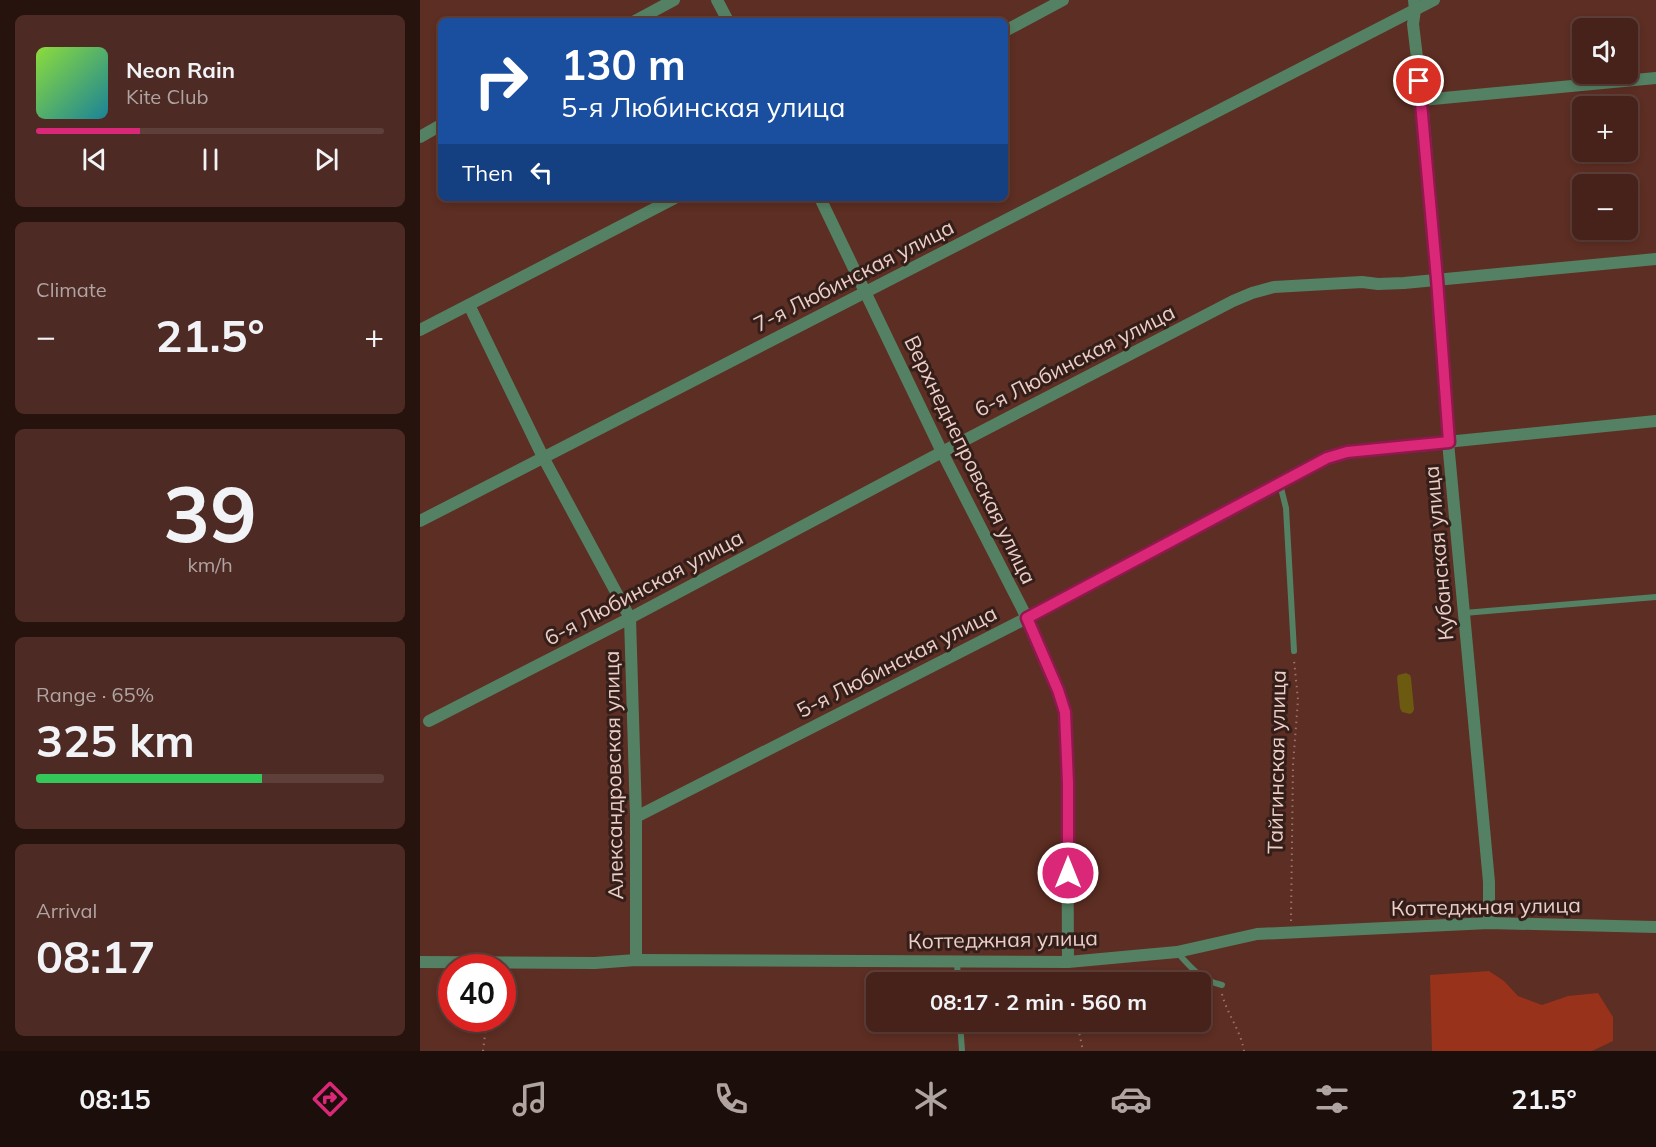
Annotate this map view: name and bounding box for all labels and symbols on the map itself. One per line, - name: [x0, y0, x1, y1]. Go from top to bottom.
- pin: [1393, 55, 1444, 106]
- street label: 7-я Любинская улица: [749, 213, 958, 337]
- street label: 6-я Любинская улица: [970, 298, 1179, 422]
- street label: Верхнеднепровская улица: [899, 331, 1042, 588]
- street label: Кубанская улица: [1417, 465, 1459, 641]
- street label: 6-я Любинская улица: [540, 524, 747, 651]
- street label: 5-я Любинская улица: [792, 599, 1001, 723]
- street label: Александровская улица: [598, 650, 628, 900]
- street label: Тайгинская улица: [1261, 670, 1291, 854]
- position arrow: [1036, 841, 1100, 905]
- street label: Коттеджная улица: [1391, 891, 1581, 921]
- street label: Коттеджная улица: [908, 924, 1098, 954]
- speed limit sign: 40: [438, 954, 516, 1032]

